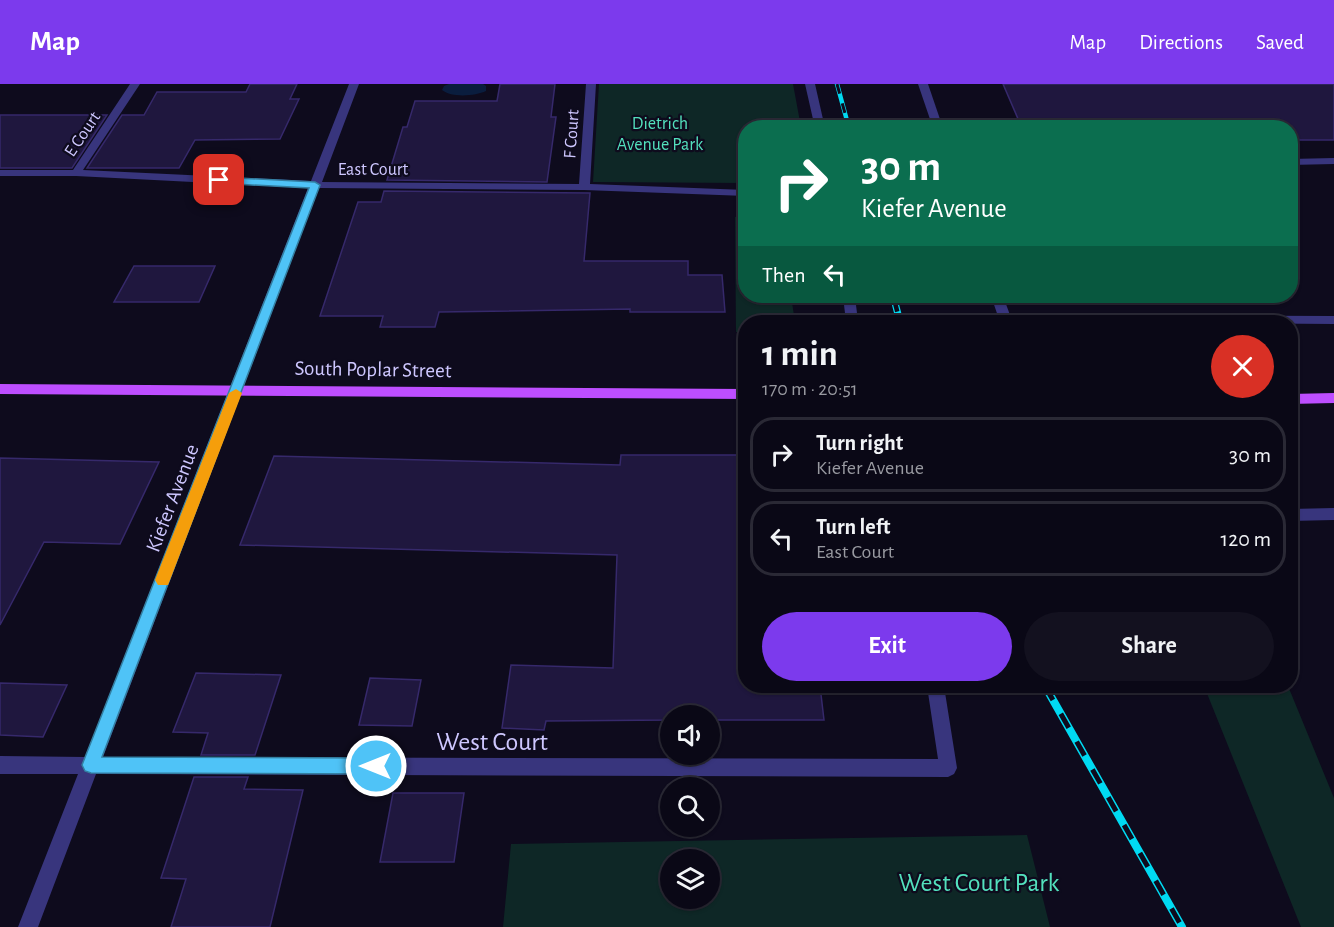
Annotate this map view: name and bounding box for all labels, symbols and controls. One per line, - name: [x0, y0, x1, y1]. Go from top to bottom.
- text: Map: [30, 28, 80, 56]
- text: Map: [1070, 32, 1106, 53]
- text: Directions: [1139, 32, 1223, 53]
- text: Saved: [1256, 32, 1304, 53]
- street label: E Court: [61, 109, 104, 160]
- street label: F Court: [561, 109, 583, 159]
- park label: Dietrich Avenue Park: [617, 115, 704, 154]
- icon: right: [762, 144, 840, 222]
- text: 30 m: [861, 146, 941, 188]
- pin: [193, 154, 244, 205]
- street label: East Court: [338, 161, 408, 179]
- icon: arrive: [202, 163, 235, 196]
- text: Kiefer Avenue: [861, 195, 1007, 222]
- icon: left: [818, 258, 851, 291]
- text: Then: [762, 264, 806, 286]
- button: close: [1211, 335, 1274, 398]
- text: 1 min: [762, 336, 838, 372]
- street label: South Poplar Street: [294, 358, 452, 381]
- text: 170 m · 20:51: [762, 379, 858, 399]
- text: Turn right: [816, 432, 903, 454]
- icon: right: [765, 438, 798, 471]
- street label: Kiefer Avenue: [142, 441, 203, 555]
- text: 30 m: [1229, 444, 1271, 466]
- text: Kiefer Avenue: [816, 458, 924, 478]
- text: Turn left: [816, 516, 890, 538]
- icon: left: [765, 522, 798, 555]
- text: 120 m: [1221, 528, 1271, 550]
- text: East Court: [816, 542, 894, 562]
- button: Exit: [762, 612, 1012, 681]
- button: Share: [1024, 612, 1274, 681]
- map controls: [660, 705, 720, 909]
- button: sound: [660, 705, 720, 765]
- street label: West Court: [436, 729, 548, 755]
- position arrow: [344, 734, 408, 798]
- button: search: [660, 777, 720, 837]
- button: layers: [660, 849, 720, 909]
- park label: West Court Park: [899, 870, 1060, 896]

